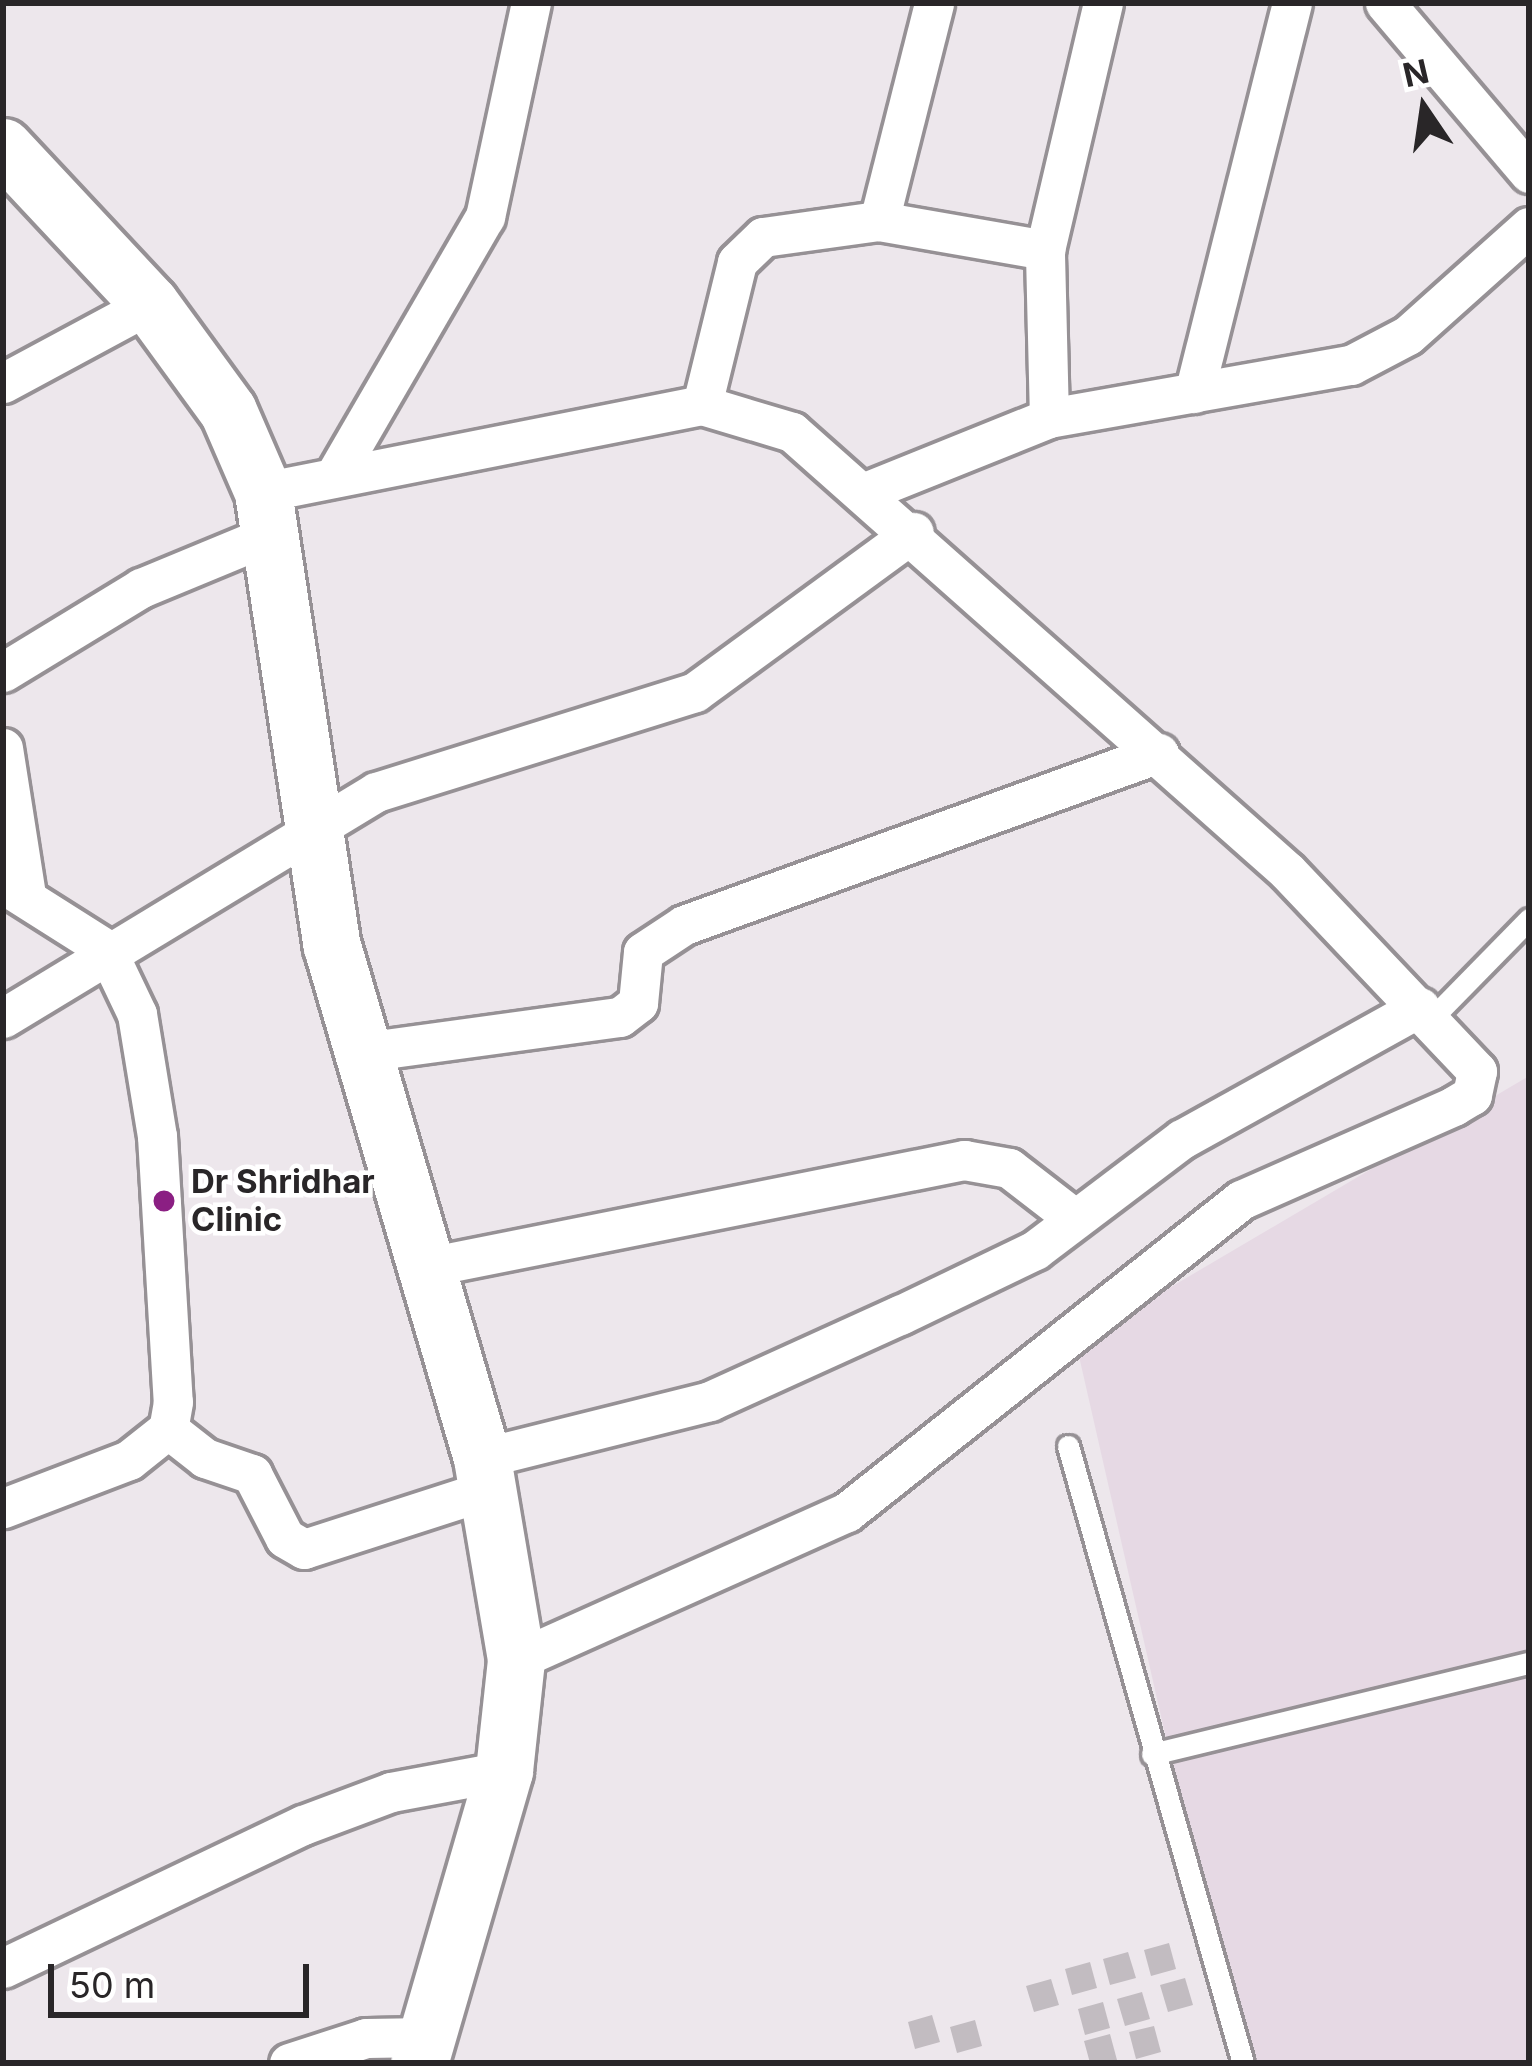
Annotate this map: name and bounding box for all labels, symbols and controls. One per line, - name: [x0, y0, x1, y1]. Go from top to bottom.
- north arrow: [1364, 48, 1484, 168]
- text: N: [1399, 51, 1433, 95]
- place label: Dr Shridhar Clinic: [191, 1162, 375, 1240]
- marker: Dr Shridhar Clinic: [148, 1185, 180, 1217]
- scale bar: [54, 1940, 315, 2014]
- text: 50 m: [69, 1963, 155, 2007]

